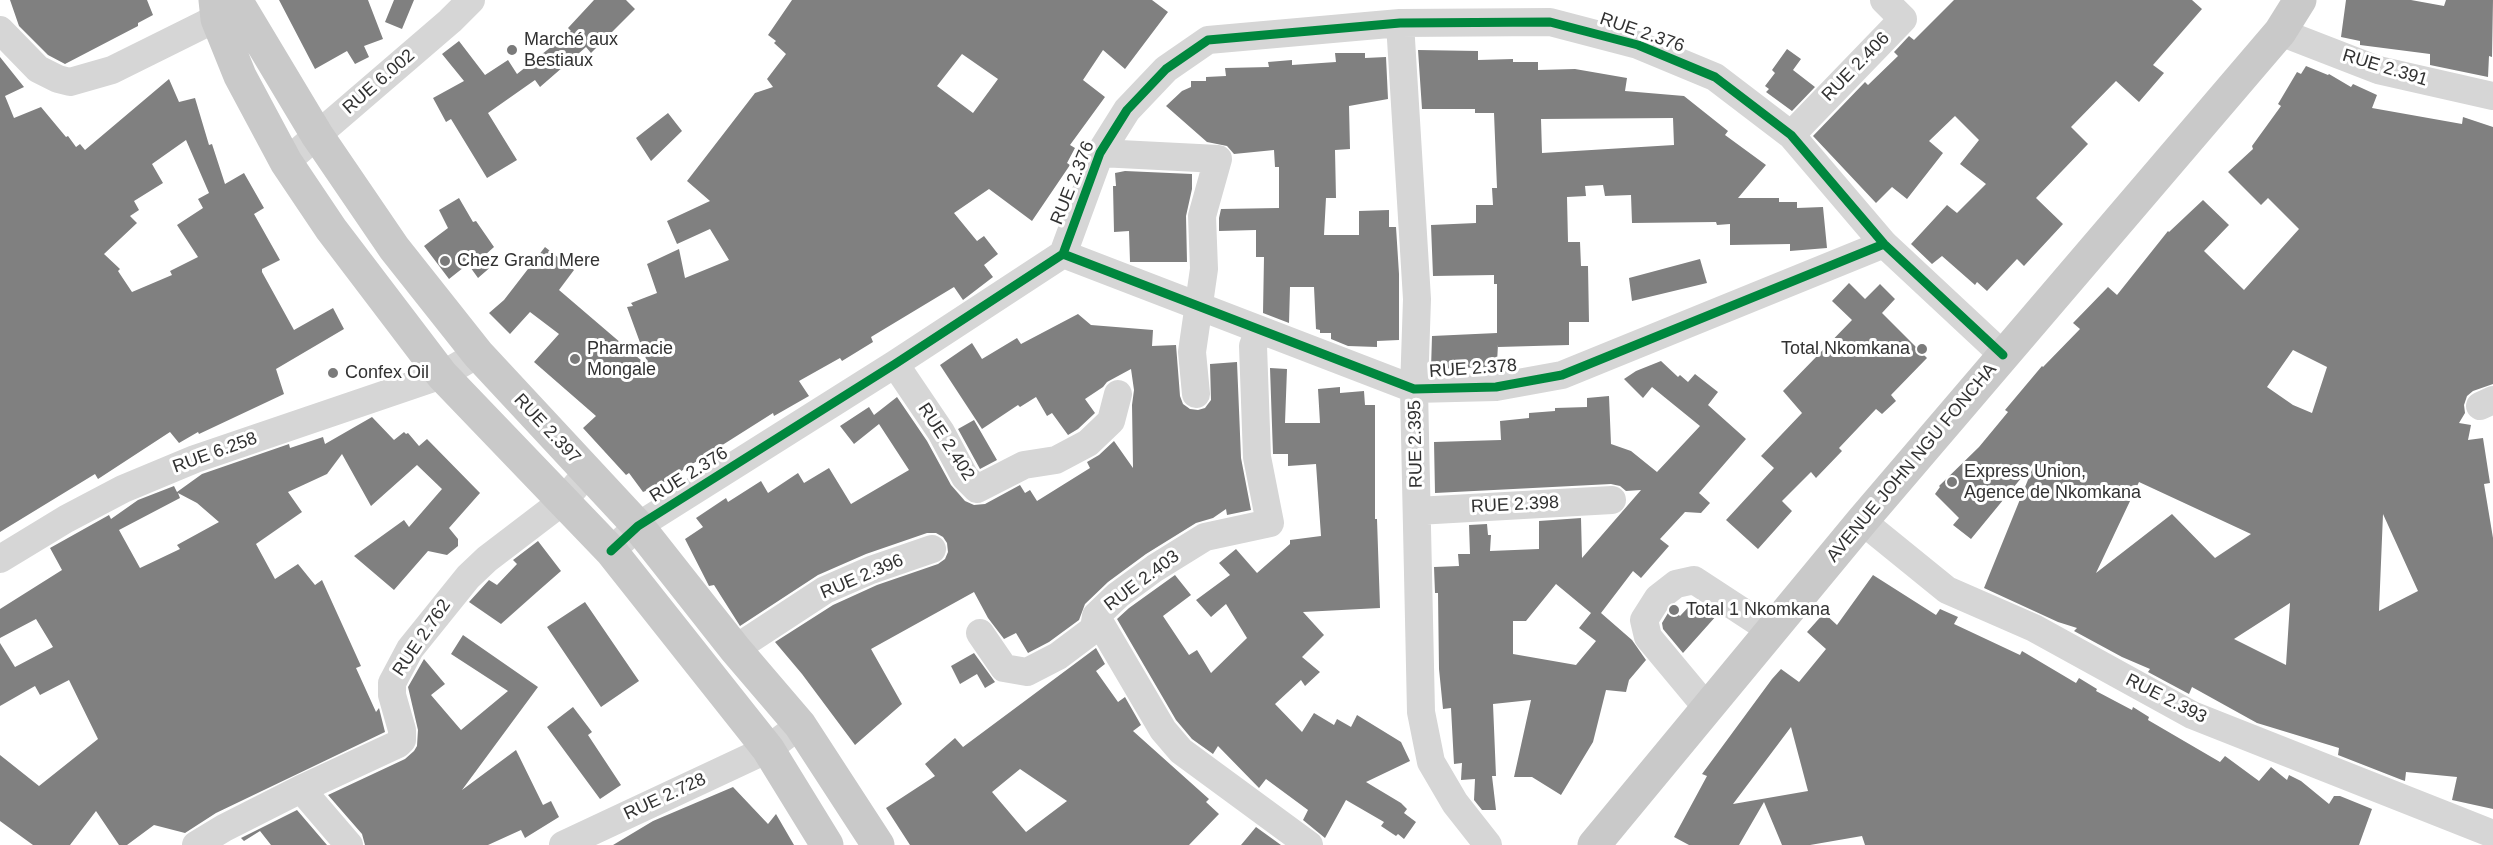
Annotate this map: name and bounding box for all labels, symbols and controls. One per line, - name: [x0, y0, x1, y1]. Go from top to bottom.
- street label: RUE 2.376: [1597, 8, 1687, 58]
- street label: RUE 2.406: [1818, 28, 1894, 106]
- place label: Marché aux Bestiaux: [524, 29, 618, 72]
- marker: Marché aux Bestiaux: [505, 43, 519, 57]
- street label: RUE 6.002: [339, 45, 419, 119]
- street label: RUE 2.391: [2340, 45, 2430, 91]
- street label: RUE 2.376: [1046, 138, 1100, 228]
- place label: Chez Grand Mere: [457, 250, 600, 272]
- marker: Chez Grand Mere: [438, 254, 452, 268]
- place label: Pharmacie Mongale: [587, 338, 673, 380]
- place label: Total Nkomkana: [1781, 338, 1910, 360]
- marker: Total Nkomkana: [1915, 342, 1929, 356]
- marker: Pharmacie Mongale: [568, 352, 582, 366]
- street label: RUE 2.378: [1428, 355, 1518, 383]
- street label: AVENUE JOHN NGU FONCHA: [1823, 359, 2001, 567]
- place label: Confex Oil: [345, 362, 429, 384]
- marker: Confex Oil: [326, 366, 340, 380]
- street label: RUE 2.397: [509, 389, 585, 469]
- street label: RUE 2.402: [913, 399, 979, 485]
- street label: RUE 2.395: [1404, 400, 1428, 488]
- street label: RUE 6.258: [170, 428, 260, 478]
- street label: RUE 2.376: [646, 443, 732, 507]
- place label: Express Union, Agence de Nkomkana: [1964, 461, 2141, 504]
- marker: Express Union, Agence de Nkomkana: [1945, 475, 1959, 489]
- street label: RUE 2.398: [1470, 492, 1560, 518]
- street label: RUE 2.403: [1100, 546, 1184, 616]
- street label: RUE 2.396: [817, 550, 907, 604]
- street label: RUE 2.762: [388, 595, 456, 681]
- place label: Total 1 Nkomkana: [1686, 599, 1830, 621]
- marker: Total 1 Nkomkana: [1667, 603, 1681, 617]
- street label: RUE 2.393: [2122, 669, 2210, 729]
- street label: RUE 2.728: [621, 769, 709, 825]

